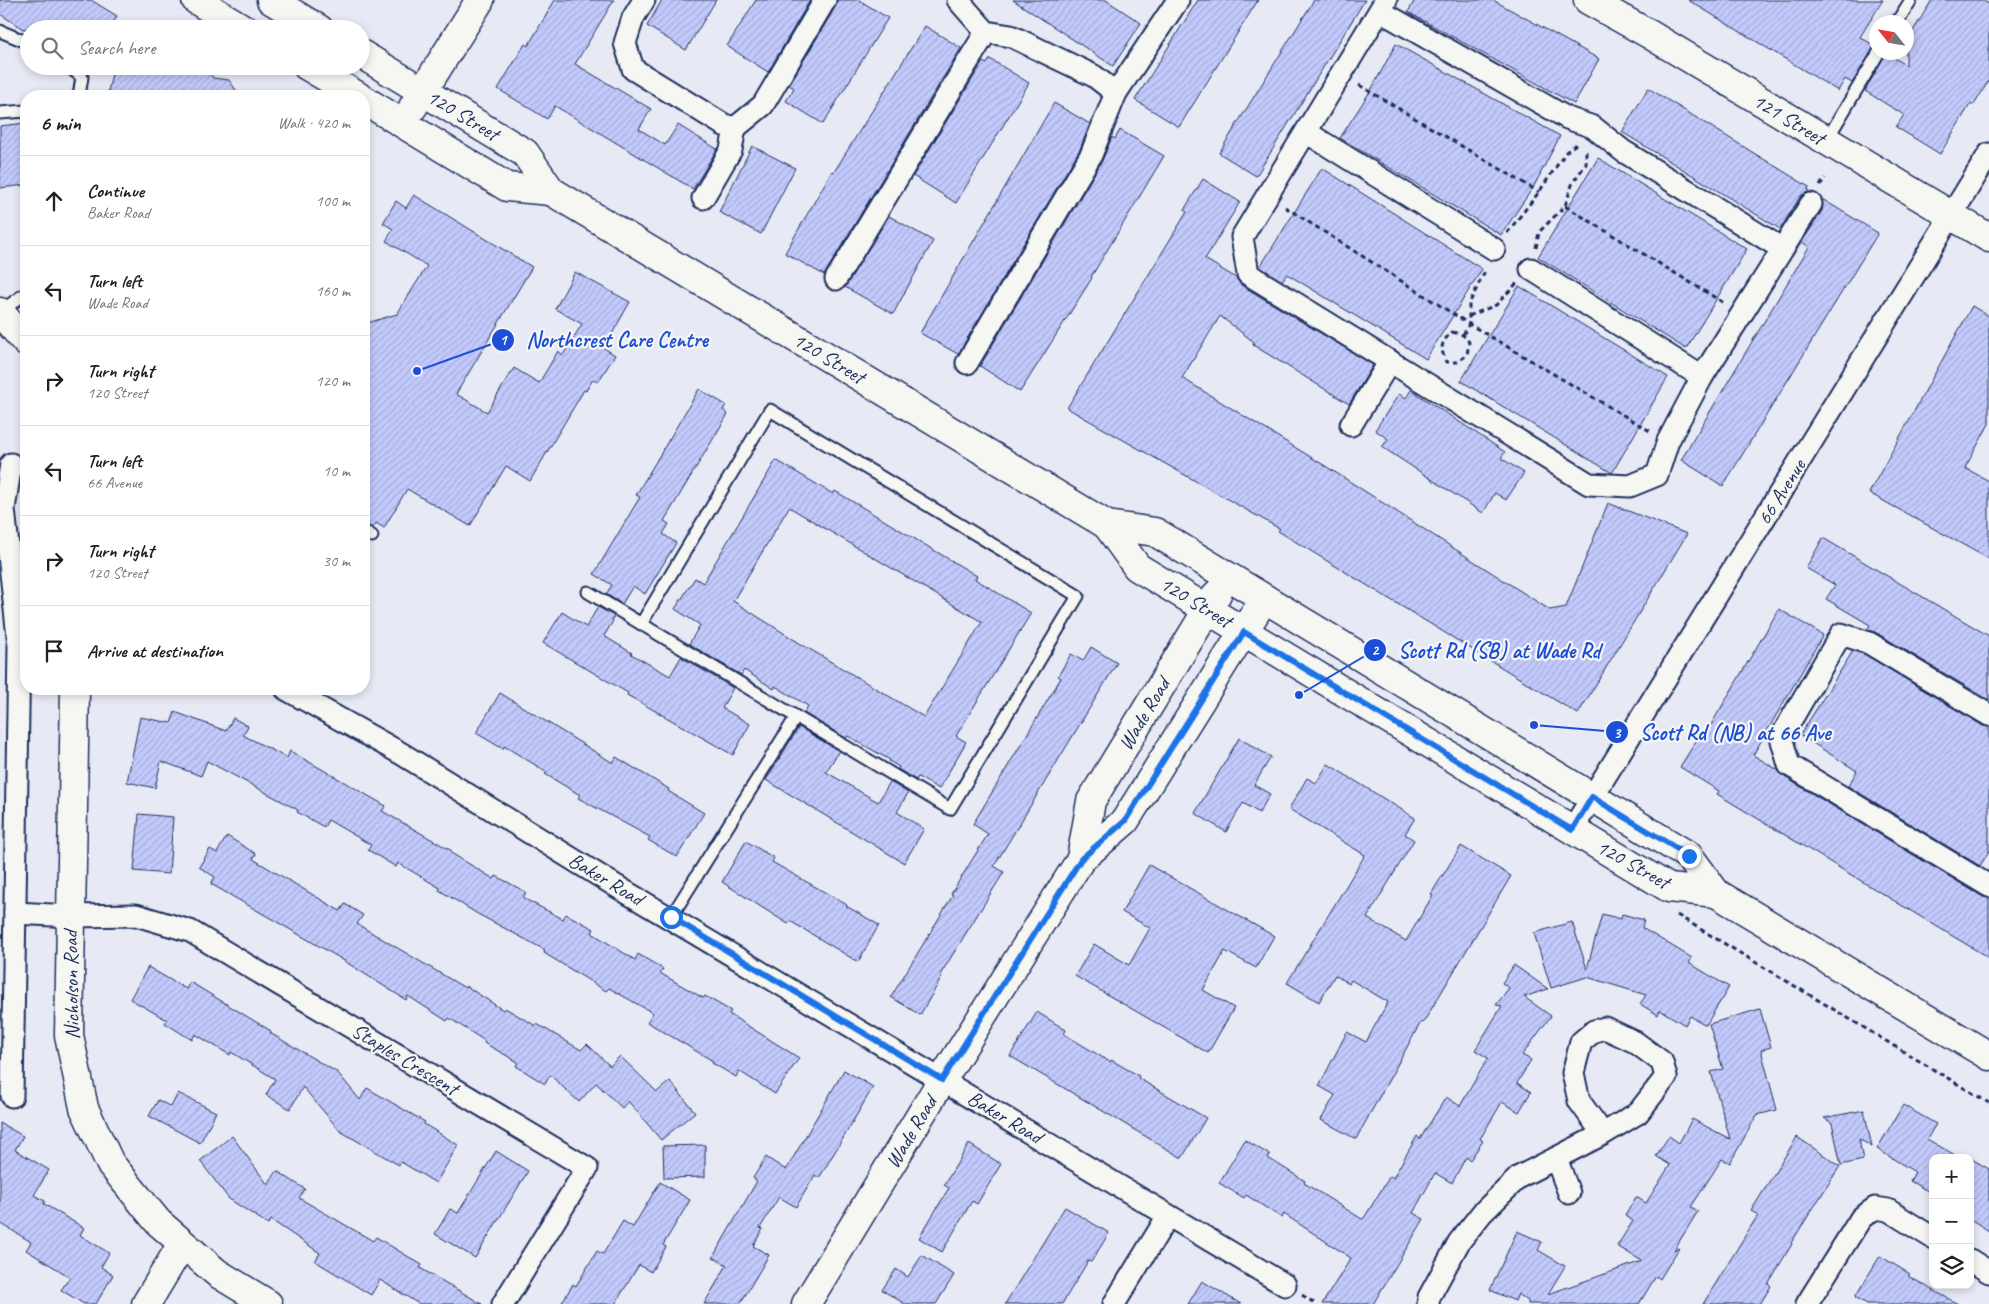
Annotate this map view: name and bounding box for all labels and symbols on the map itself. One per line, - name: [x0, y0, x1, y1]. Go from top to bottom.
- north arrow: [1869, 15, 1914, 60]
- street label: 120 Street: [422, 83, 506, 148]
- street label: 121 Street: [1748, 87, 1832, 152]
- callout: Northcrest Care Centre: [491, 321, 718, 358]
- text: Northcrest Care Centre: [526, 326, 709, 354]
- street label: 120 Street: [788, 326, 872, 391]
- text: 1: [500, 331, 509, 350]
- street label: 66 Avenue: [1751, 453, 1812, 530]
- street label: 120 Street: [1155, 570, 1239, 635]
- callout: Scott Rd (SB) at Wade Rd: [1362, 631, 1612, 668]
- text: Scott Rd (SB) at Wade Rd: [1398, 637, 1604, 665]
- text: 2: [1372, 641, 1380, 660]
- street label: Wade Road: [1112, 670, 1178, 755]
- callout: Scott Rd (NB) at 66 Ave: [1604, 714, 1841, 751]
- text: Scott Rd (NB) at 66 Ave: [1640, 719, 1833, 747]
- text: 3: [1614, 724, 1622, 743]
- street label: 120 Street: [1592, 833, 1677, 896]
- route end: [1678, 845, 1701, 868]
- street label: Baker Road: [564, 847, 650, 913]
- route start: [660, 906, 683, 929]
- street label: Nicholson Road: [57, 927, 85, 1040]
- street label: Staples Crescent: [347, 1017, 465, 1102]
- street label: Baker Road: [963, 1085, 1049, 1151]
- street label: Wade Road: [879, 1088, 945, 1173]

